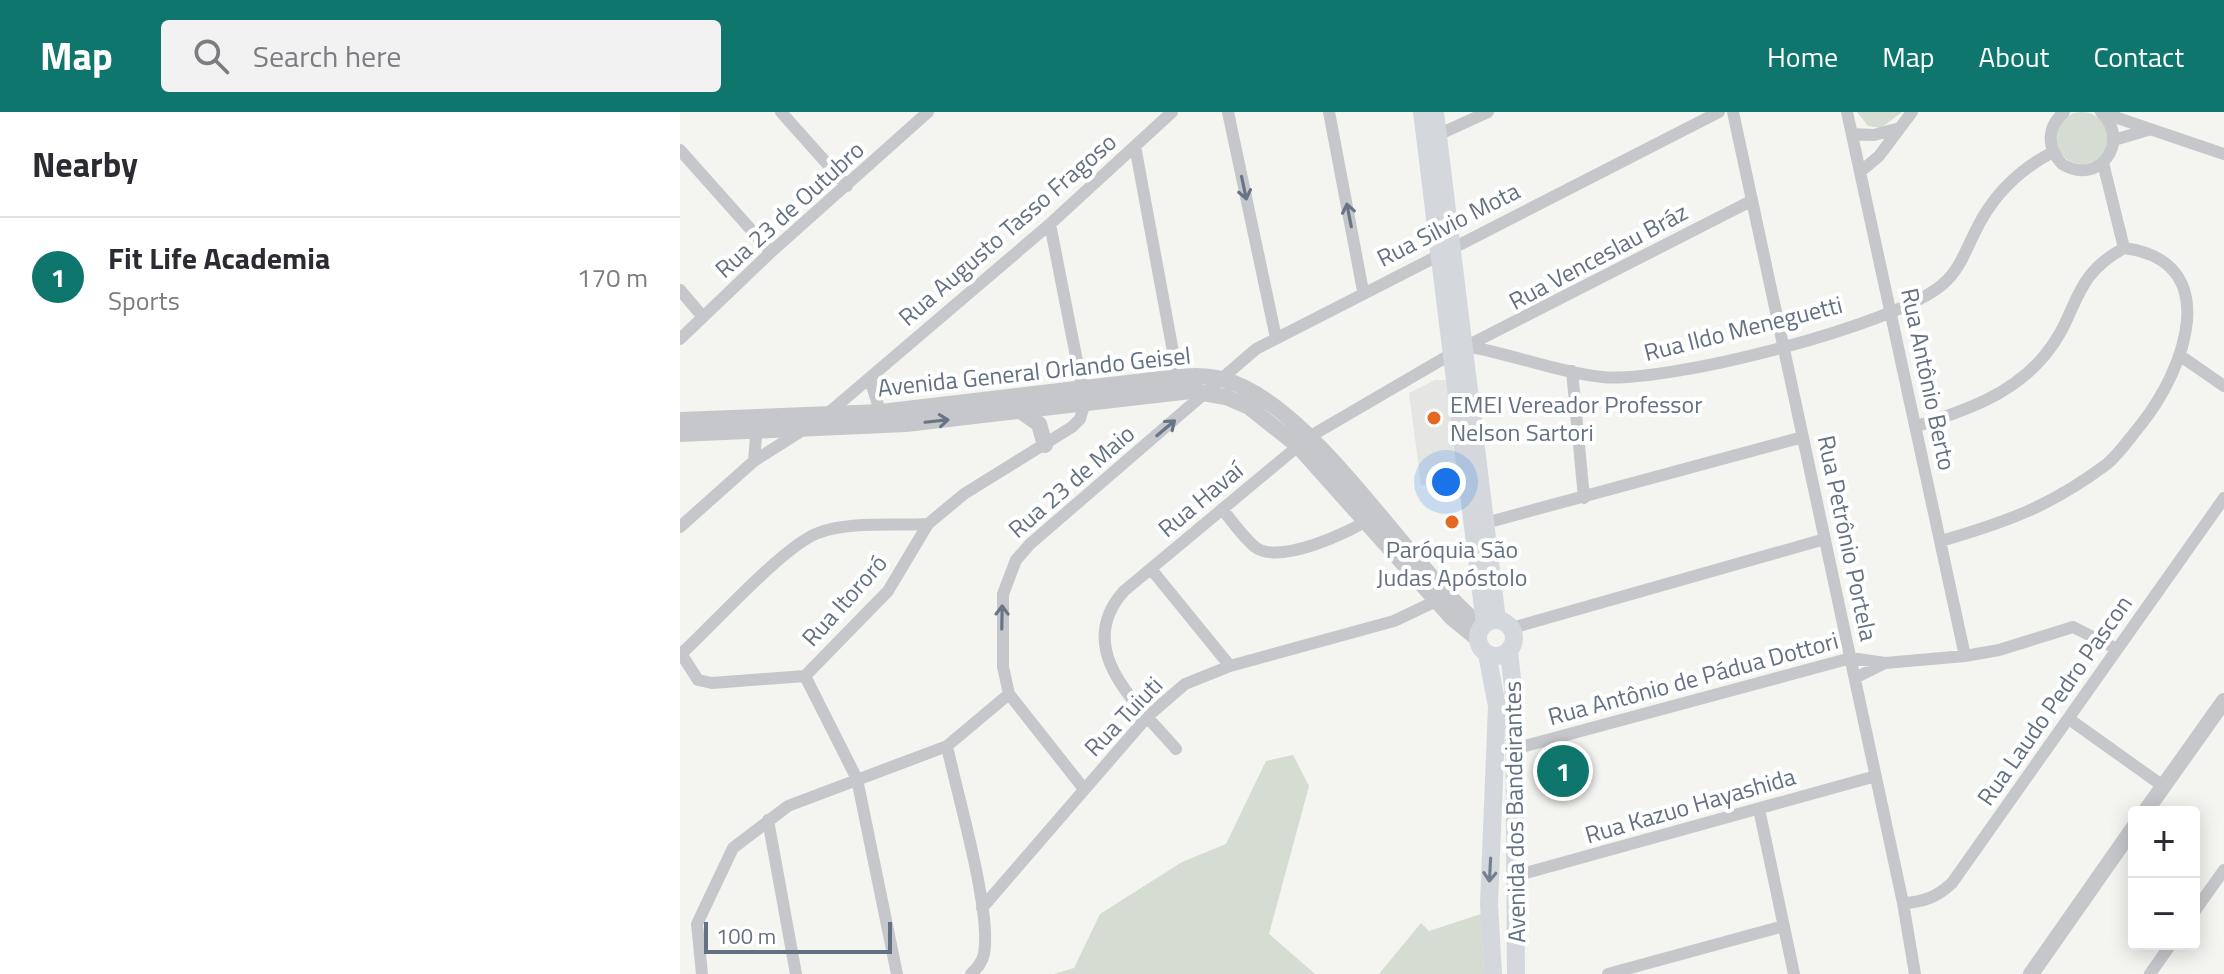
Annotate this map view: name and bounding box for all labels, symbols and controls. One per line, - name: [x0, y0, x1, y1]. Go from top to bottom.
- search box: [161, 20, 721, 92]
- text: Map: [40, 27, 113, 85]
- text: Search here: [253, 33, 402, 79]
- icon: search: [189, 34, 233, 78]
- text: Home: [1767, 35, 1838, 78]
- text: Map: [1882, 35, 1935, 78]
- text: About: [1979, 35, 2049, 78]
- text: Contact: [2093, 35, 2184, 78]
- street label: Rua Augusto Tasso Fragoso: [890, 124, 1124, 334]
- street label: Rua 23 de Outubro: [706, 132, 872, 286]
- text: Nearby: [32, 138, 138, 190]
- street label: Rua Silvio Mota: [1370, 172, 1526, 276]
- one-way arrow: [1237, 175, 1252, 201]
- street label: Rua Venceslau Bráz: [1502, 194, 1694, 318]
- one-way arrow: [1340, 203, 1355, 228]
- text: Fit Life Academia: [108, 235, 330, 281]
- text: 1: [51, 258, 65, 297]
- text: 170 m: [577, 258, 648, 297]
- text: Sports: [108, 281, 180, 320]
- street label: Rua Antônio Berto: [1892, 285, 1966, 473]
- street label: Rua Ildo Meneguetti: [1640, 286, 1846, 370]
- street label: Avenida General Orlando Geisel: [876, 337, 1192, 405]
- place label: EMEI Vereador Professor Nelson Sartori: [1450, 386, 1702, 450]
- marker: EMEI Vereador Professor Nelson Sartori: [1425, 409, 1443, 427]
- one-way arrow: [924, 414, 950, 429]
- street label: Rua 23 de Maio: [1000, 416, 1142, 546]
- one-way arrow: [1155, 419, 1176, 437]
- street label: Rua Petrônio Portela: [1809, 432, 1887, 644]
- street label: Rua Havaí: [1150, 451, 1252, 545]
- your location: [1426, 462, 1466, 502]
- marker: Paróquia São Judas Apóstolo: [1443, 513, 1461, 531]
- place label: Paróquia São Judas Apóstolo: [1377, 531, 1527, 595]
- street label: Rua Itororó: [793, 546, 895, 654]
- street label: Rua Laudo Pedro Pascon: [1968, 587, 2140, 813]
- one-way arrow: [994, 604, 1009, 631]
- street label: Rua Antônio de Pádua Dottori: [1544, 622, 1842, 734]
- street label: Rua Tuiuti: [1075, 668, 1171, 764]
- street label: Avenida dos Bandeirantes: [1494, 681, 1534, 943]
- pin: 1: [1537, 741, 1589, 801]
- street label: Rua Kazuo Hayashida: [1580, 758, 1800, 852]
- map controls: [2128, 806, 2200, 950]
- button: +: [2128, 806, 2200, 878]
- one-way arrow: [1483, 856, 1498, 883]
- button: −: [2128, 878, 2200, 950]
- scale bar: [704, 918, 892, 954]
- text: 100 m: [716, 919, 776, 953]

